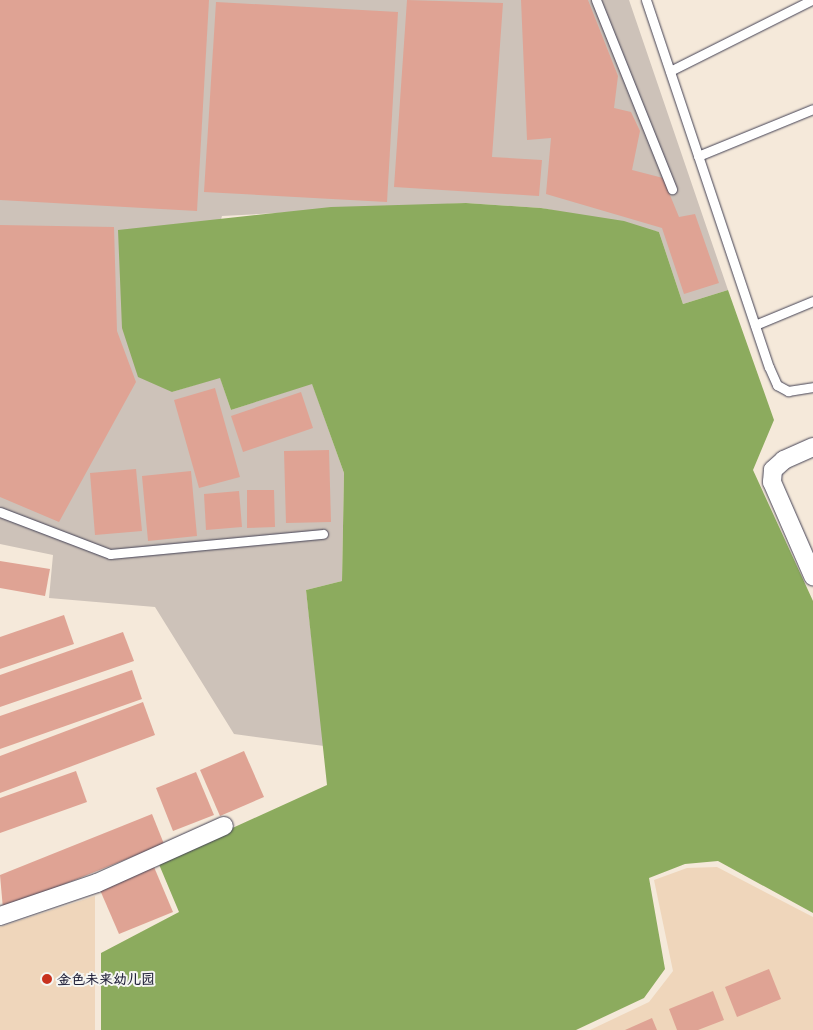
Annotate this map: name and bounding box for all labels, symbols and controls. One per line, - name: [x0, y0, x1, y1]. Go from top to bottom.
- place label: 金色未来幼儿园: [57, 971, 155, 987]
- marker: 金色未来幼儿园: [41, 973, 53, 985]

